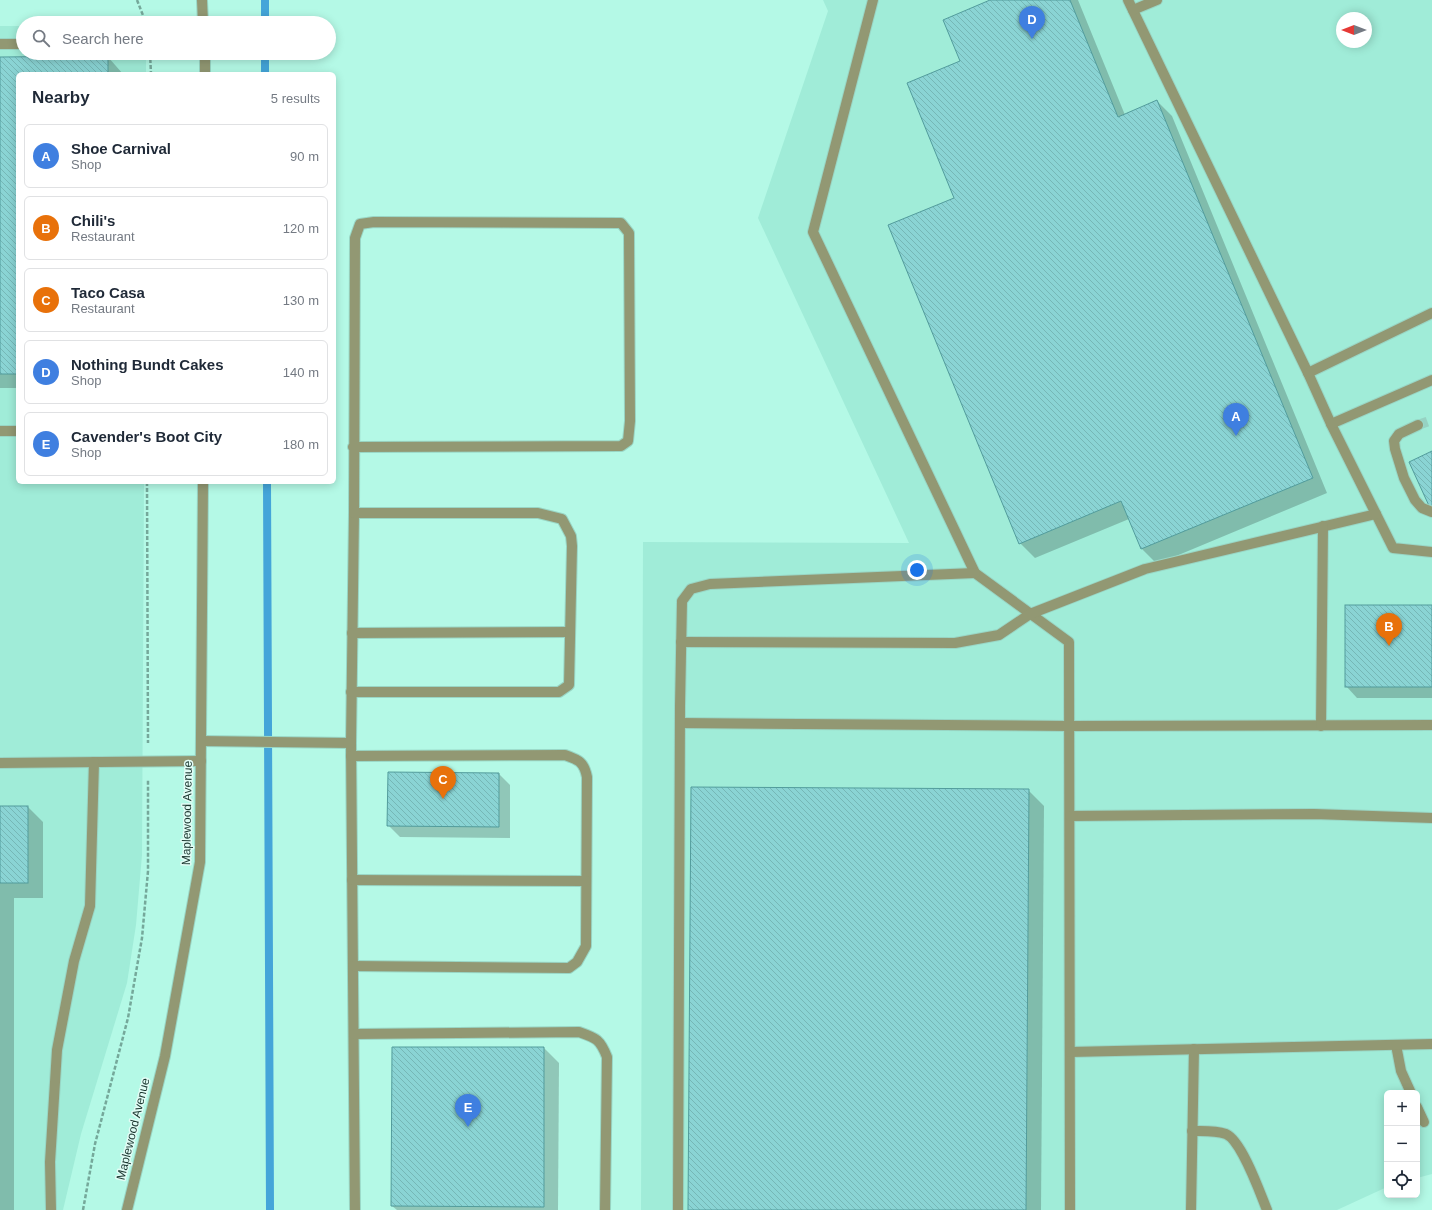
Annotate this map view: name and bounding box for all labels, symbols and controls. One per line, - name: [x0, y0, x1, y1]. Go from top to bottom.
- pin: D: [1019, 6, 1045, 39]
- north arrow: [1336, 12, 1372, 48]
- search box: [16, 16, 336, 60]
- icon: search: [30, 27, 52, 49]
- text: Search here: [62, 30, 144, 47]
- text: Nearby: [32, 88, 90, 107]
- text: 5 results: [271, 91, 320, 106]
- text: Shoe Carnival: [71, 140, 171, 157]
- text: A: [41, 149, 51, 164]
- text: 90 m: [290, 149, 319, 164]
- text: Shop: [71, 157, 101, 172]
- text: Chili's: [71, 212, 115, 229]
- text: B: [41, 221, 51, 236]
- text: 120 m: [283, 221, 319, 236]
- text: Restaurant: [71, 229, 135, 244]
- text: Taco Casa: [71, 284, 145, 301]
- text: C: [41, 293, 51, 308]
- text: 130 m: [283, 293, 319, 308]
- text: Restaurant: [71, 301, 135, 316]
- text: Nothing Bundt Cakes: [71, 356, 224, 373]
- text: D: [41, 365, 51, 380]
- text: 140 m: [283, 365, 319, 380]
- text: Shop: [71, 373, 101, 388]
- pin: A: [1223, 403, 1249, 436]
- text: Cavender's Boot City: [71, 428, 222, 445]
- text: E: [42, 437, 50, 452]
- text: 180 m: [283, 437, 319, 452]
- text: Shop: [71, 445, 101, 460]
- your location: [907, 560, 927, 580]
- pin: B: [1376, 613, 1402, 646]
- street label: Maplewood Avenue: [179, 760, 195, 865]
- pin: C: [430, 766, 456, 799]
- street label: Maplewood Avenue: [114, 1076, 153, 1181]
- map controls: [1384, 1090, 1420, 1198]
- button: +: [1384, 1090, 1420, 1126]
- pin: E: [455, 1094, 481, 1127]
- button: −: [1384, 1126, 1420, 1162]
- button: locate: [1384, 1162, 1420, 1198]

